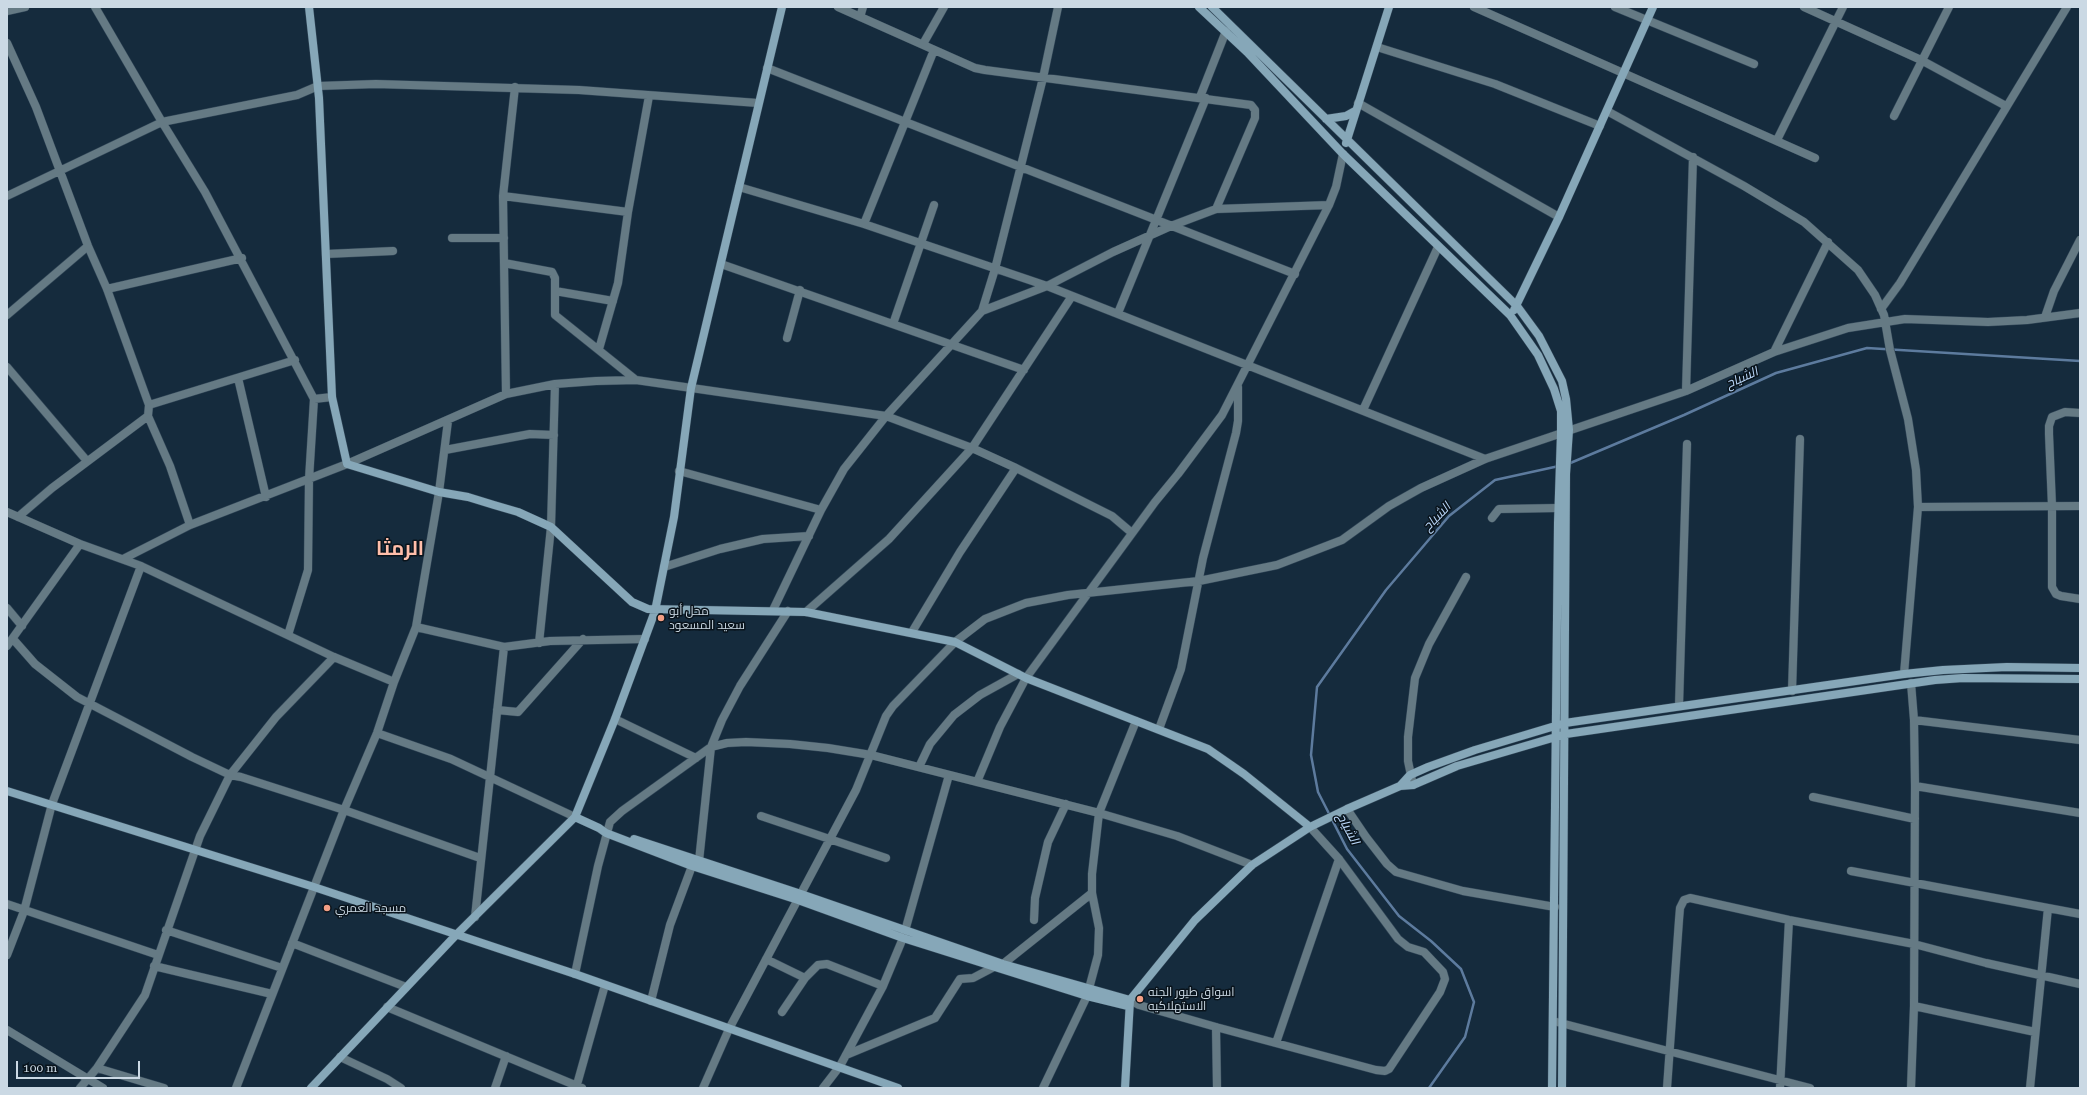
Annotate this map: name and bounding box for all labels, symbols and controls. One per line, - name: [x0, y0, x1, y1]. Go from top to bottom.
- water label: الشياح: [1724, 364, 1760, 392]
- water label: الشياح: [1420, 500, 1454, 534]
- district label: الرمثا: [376, 537, 424, 561]
- place label: محل أبو سعيد المسعود: [669, 604, 745, 632]
- marker: محل أبو سعيد المسعود: [656, 613, 666, 623]
- water label: الشياح: [1333, 811, 1363, 847]
- place label: مسجد العمري: [335, 901, 406, 915]
- marker: مسجد العمري: [322, 903, 332, 913]
- place label: اسواق طيور الجنه الاستهلاكيه: [1148, 985, 1235, 1013]
- marker: اسواق طيور الجنه الاستهلاكيه: [1135, 994, 1145, 1004]
- scale bar: [18, 1053, 142, 1079]
- text: 100 m: [23, 1061, 57, 1075]

